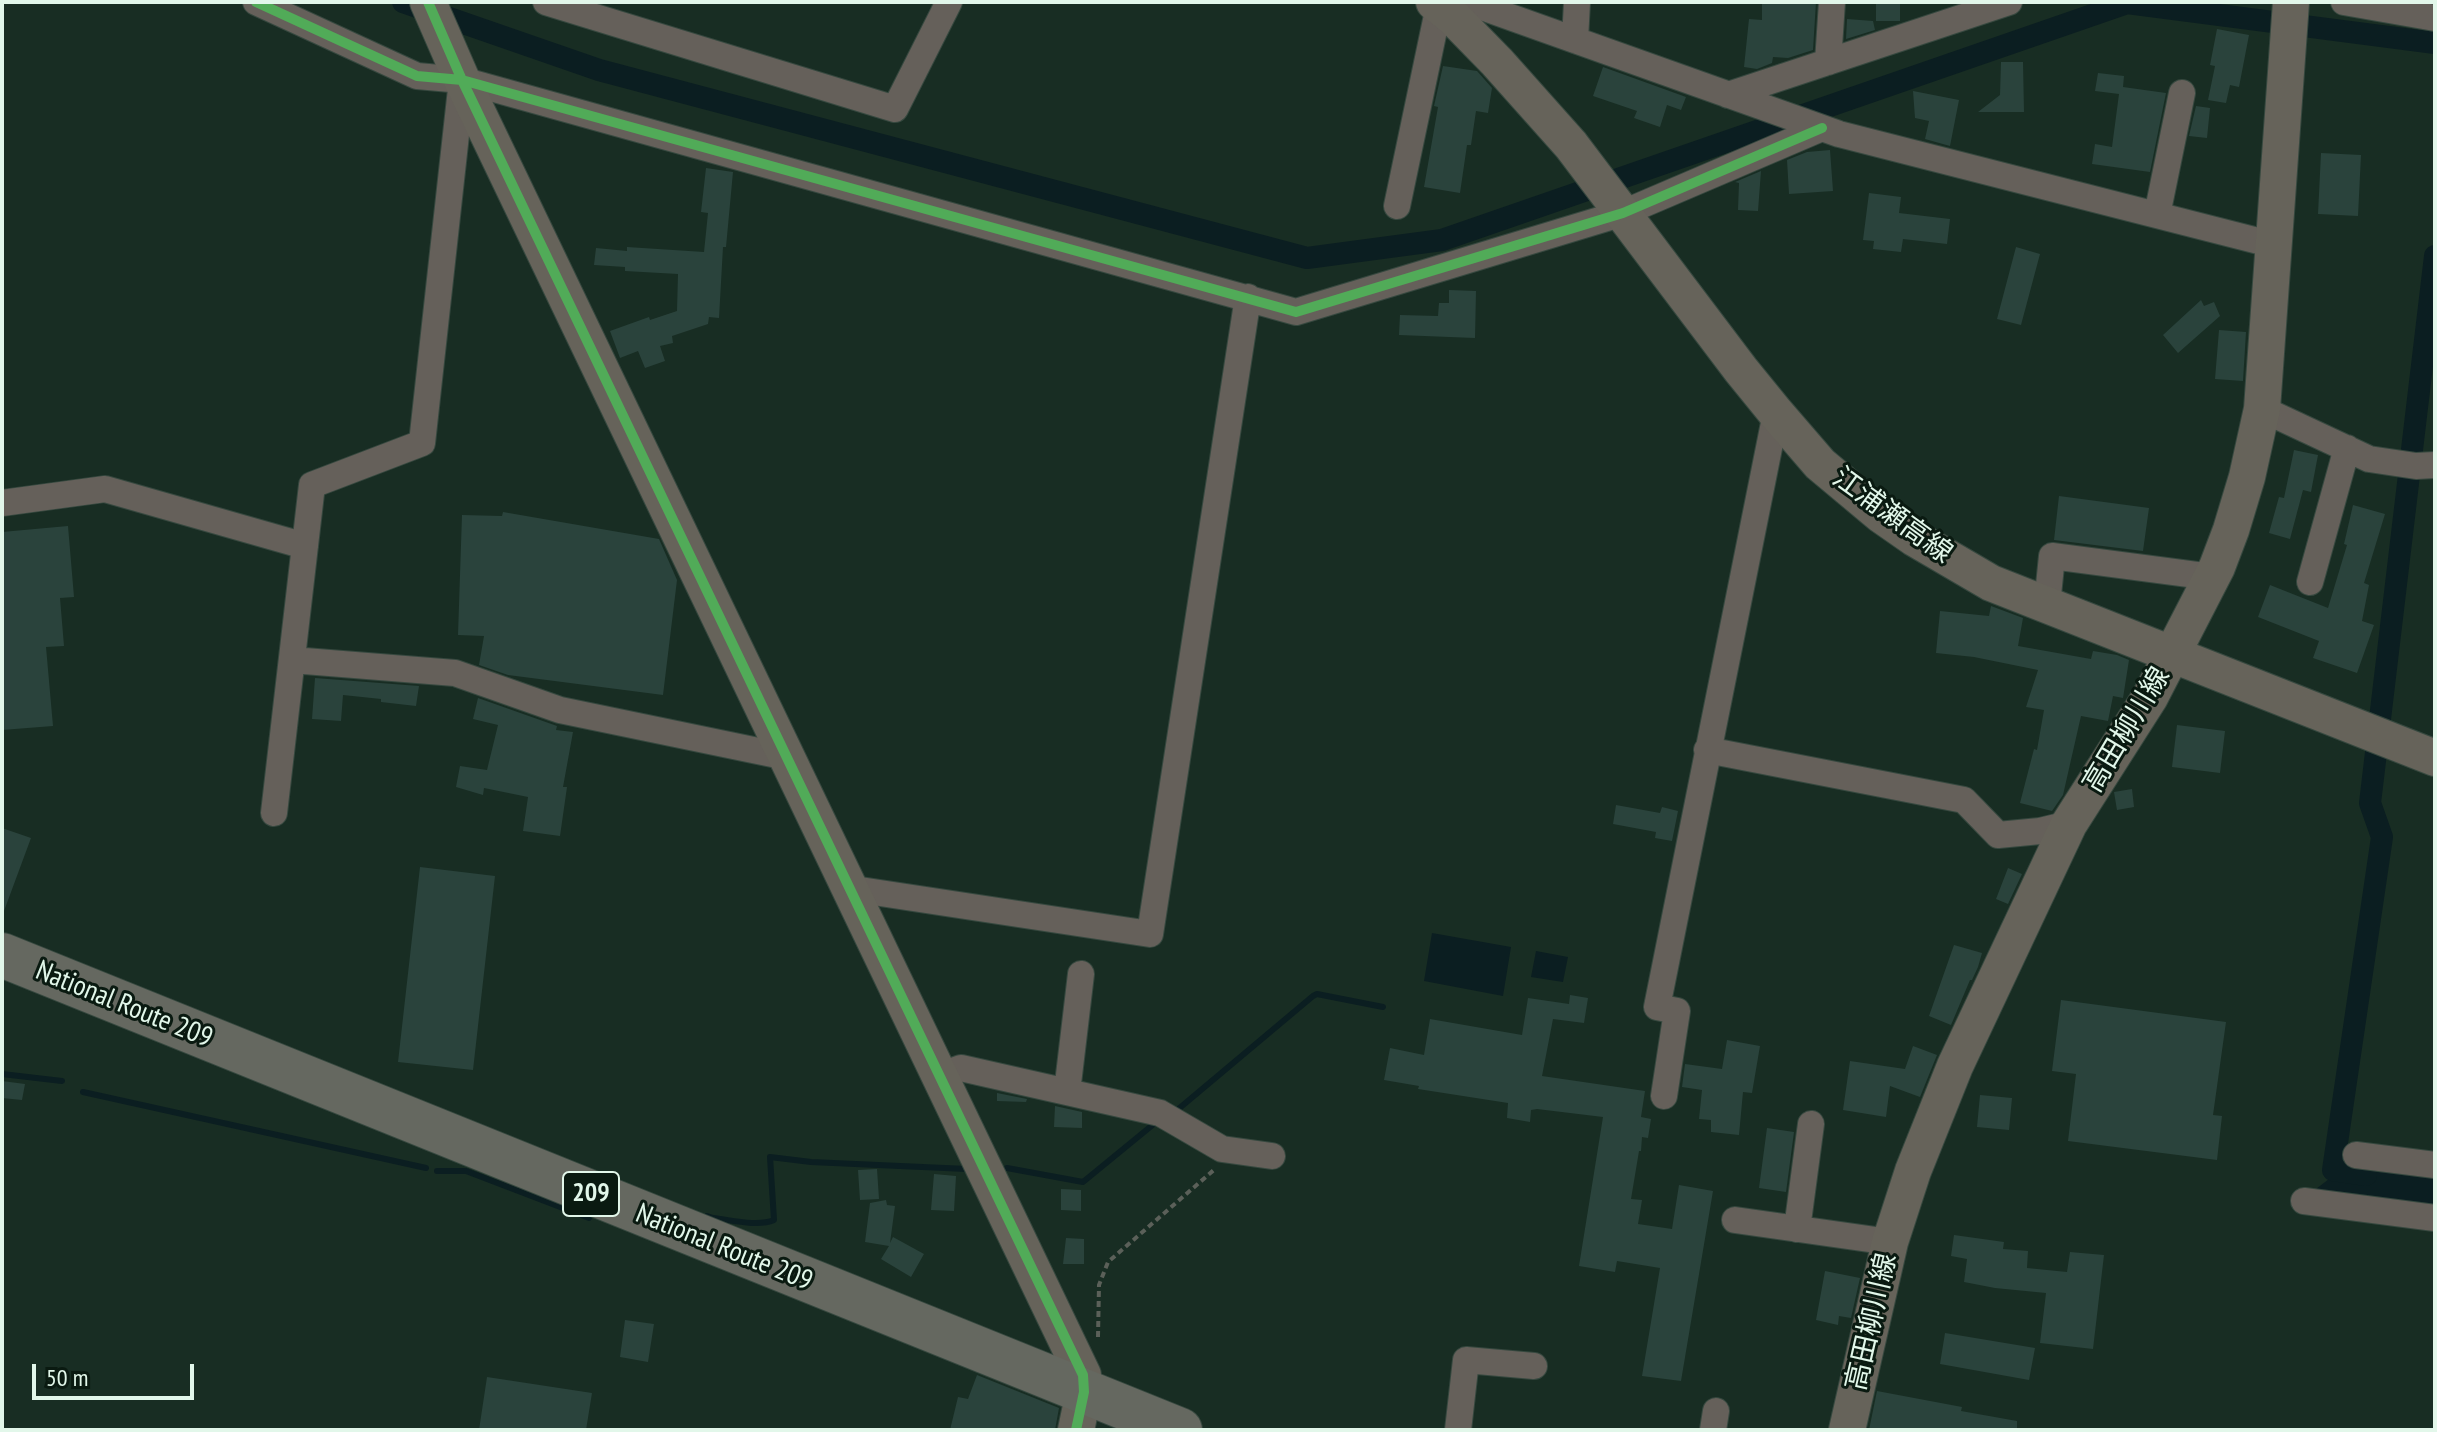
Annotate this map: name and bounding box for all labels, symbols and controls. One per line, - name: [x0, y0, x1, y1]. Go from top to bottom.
- street label: 江浦瀬高線: [1825, 461, 1959, 571]
- street label: 高田柳川線: [2077, 661, 2177, 799]
- street label: National Route 209: [31, 954, 217, 1056]
- road number: 209: [563, 1172, 619, 1216]
- street label: National Route 209: [631, 1197, 817, 1299]
- street label: 高田柳川線: [1840, 1250, 1904, 1394]
- scale bar: [36, 1348, 198, 1398]
- text: 50 m: [46, 1362, 88, 1393]

